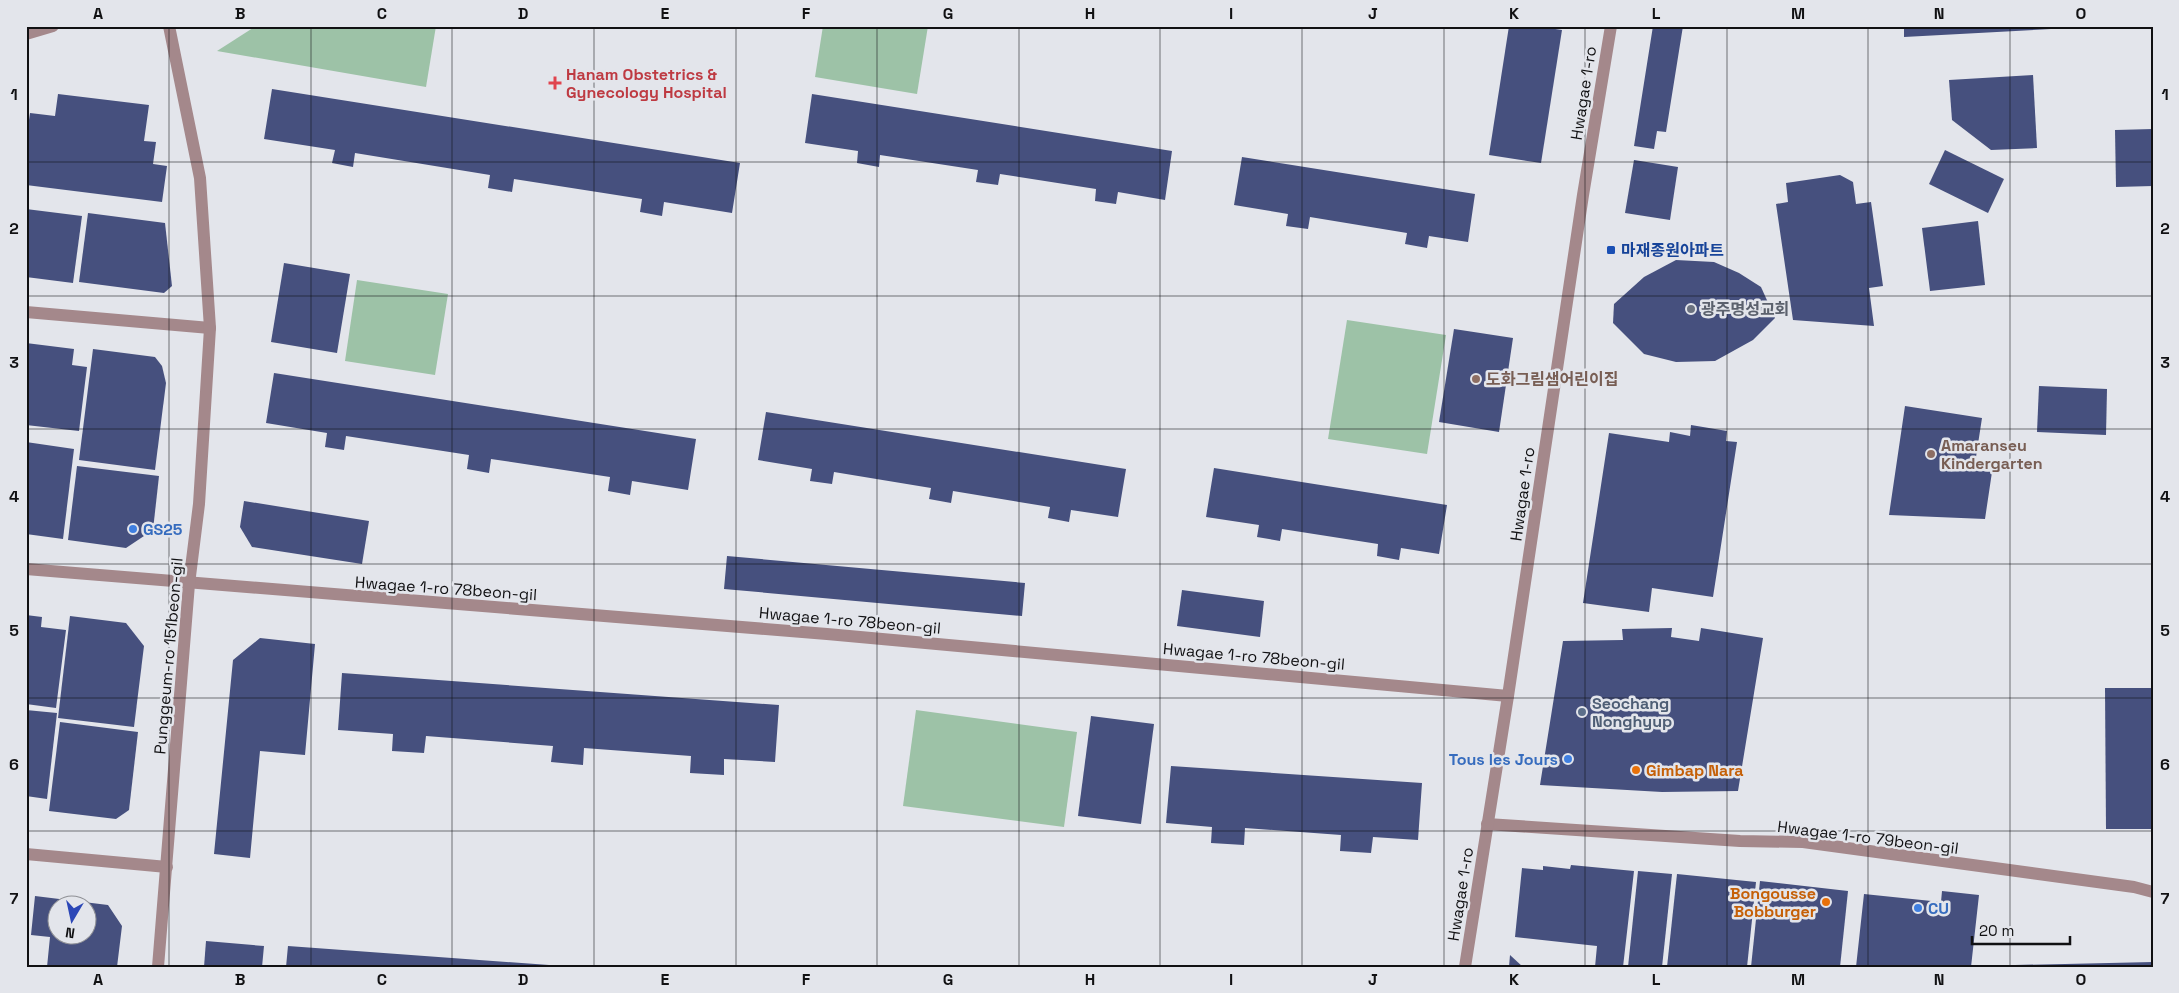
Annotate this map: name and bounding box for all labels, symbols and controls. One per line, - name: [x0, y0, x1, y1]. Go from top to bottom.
- text: A: [93, 3, 103, 24]
- text: B: [235, 3, 245, 24]
- text: C: [377, 3, 387, 24]
- text: D: [518, 3, 528, 24]
- text: E: [661, 3, 670, 24]
- text: F: [802, 3, 811, 24]
- text: G: [943, 3, 953, 24]
- text: H: [1085, 3, 1095, 24]
- text: I: [1229, 3, 1233, 24]
- text: J: [1368, 3, 1378, 24]
- text: K: [1509, 3, 1519, 24]
- text: L: [1652, 3, 1661, 24]
- text: M: [1791, 3, 1805, 24]
- text: N: [1934, 3, 1944, 24]
- text: O: [2076, 3, 2087, 24]
- street label: Hwagae 1-ro: [1566, 45, 1601, 141]
- place label: Hanam Obstetrics & Gynecology Hospital: [566, 64, 727, 103]
- marker: Hanam Obstetrics & Gynecology Hospital: [548, 76, 562, 90]
- text: 1: [10, 84, 18, 105]
- text: 1: [2161, 84, 2169, 105]
- text: 2: [9, 218, 19, 239]
- text: 2: [2160, 218, 2170, 239]
- place label: 마재종원아파트: [1621, 240, 1724, 261]
- marker: 마재종원아파트: [1605, 244, 1617, 256]
- place label: 광주명성교회: [1701, 299, 1789, 320]
- marker: 광주명성교회: [1685, 303, 1697, 315]
- text: 3: [9, 352, 19, 373]
- text: 3: [2160, 352, 2170, 373]
- place label: 도화그림샘어린이집: [1486, 369, 1618, 390]
- marker: 도화그림샘어린이집: [1470, 373, 1482, 385]
- place label: Amaranseu Kindergarten: [1941, 435, 2043, 474]
- street label: Hwagae 1-ro: [1506, 446, 1539, 542]
- marker: Amaranseu Kindergarten: [1925, 448, 1937, 460]
- text: 4: [9, 486, 19, 507]
- text: 4: [2160, 486, 2170, 507]
- place label: GS25: [143, 519, 183, 540]
- marker: GS25: [127, 523, 139, 535]
- street label: Punggeum-ro 151beon-gil: [149, 557, 188, 755]
- street label: Hwagae 1-ro 78beon-gil: [354, 572, 538, 605]
- street label: Hwagae 1-ro 78beon-gil: [758, 602, 942, 639]
- text: 5: [9, 620, 19, 641]
- text: 5: [2160, 620, 2170, 641]
- street label: Hwagae 1-ro 78beon-gil: [1162, 638, 1346, 675]
- place label: Seochang Nonghyup: [1592, 693, 1672, 732]
- marker: Seochang Nonghyup: [1576, 706, 1588, 718]
- place label: Tous les Jours: [1449, 749, 1558, 770]
- marker: Tous les Jours: [1562, 753, 1574, 765]
- text: 6: [9, 754, 19, 775]
- text: 6: [2160, 754, 2170, 775]
- place label: Gimbap Nara: [1646, 760, 1744, 781]
- marker: Gimbap Nara: [1630, 764, 1642, 776]
- street label: Hwagae 1-ro 79beon-gil: [1776, 816, 1960, 859]
- street label: Hwagae 1-ro: [1443, 846, 1478, 942]
- place label: Bongousse Bobburger: [1730, 883, 1816, 922]
- text: 7: [10, 888, 19, 909]
- text: 7: [2161, 888, 2170, 909]
- north arrow: [48, 896, 98, 946]
- marker: Bongousse Bobburger: [1820, 896, 1832, 908]
- place label: CU: [1928, 898, 1949, 919]
- marker: CU: [1912, 902, 1924, 914]
- scale bar: [1972, 913, 2069, 945]
- text: 20 m: [1979, 921, 2014, 940]
- text: N: [64, 923, 76, 942]
- text: A: [93, 969, 103, 990]
- text: B: [235, 969, 245, 990]
- text: C: [377, 969, 387, 990]
- text: D: [518, 969, 528, 990]
- text: E: [661, 969, 670, 990]
- text: F: [802, 969, 811, 990]
- text: G: [943, 969, 953, 990]
- text: H: [1085, 969, 1095, 990]
- text: I: [1229, 969, 1233, 990]
- text: J: [1368, 969, 1378, 990]
- text: K: [1509, 969, 1519, 990]
- text: L: [1652, 969, 1661, 990]
- text: M: [1791, 969, 1805, 990]
- text: N: [1934, 969, 1944, 990]
- text: O: [2076, 969, 2087, 990]

